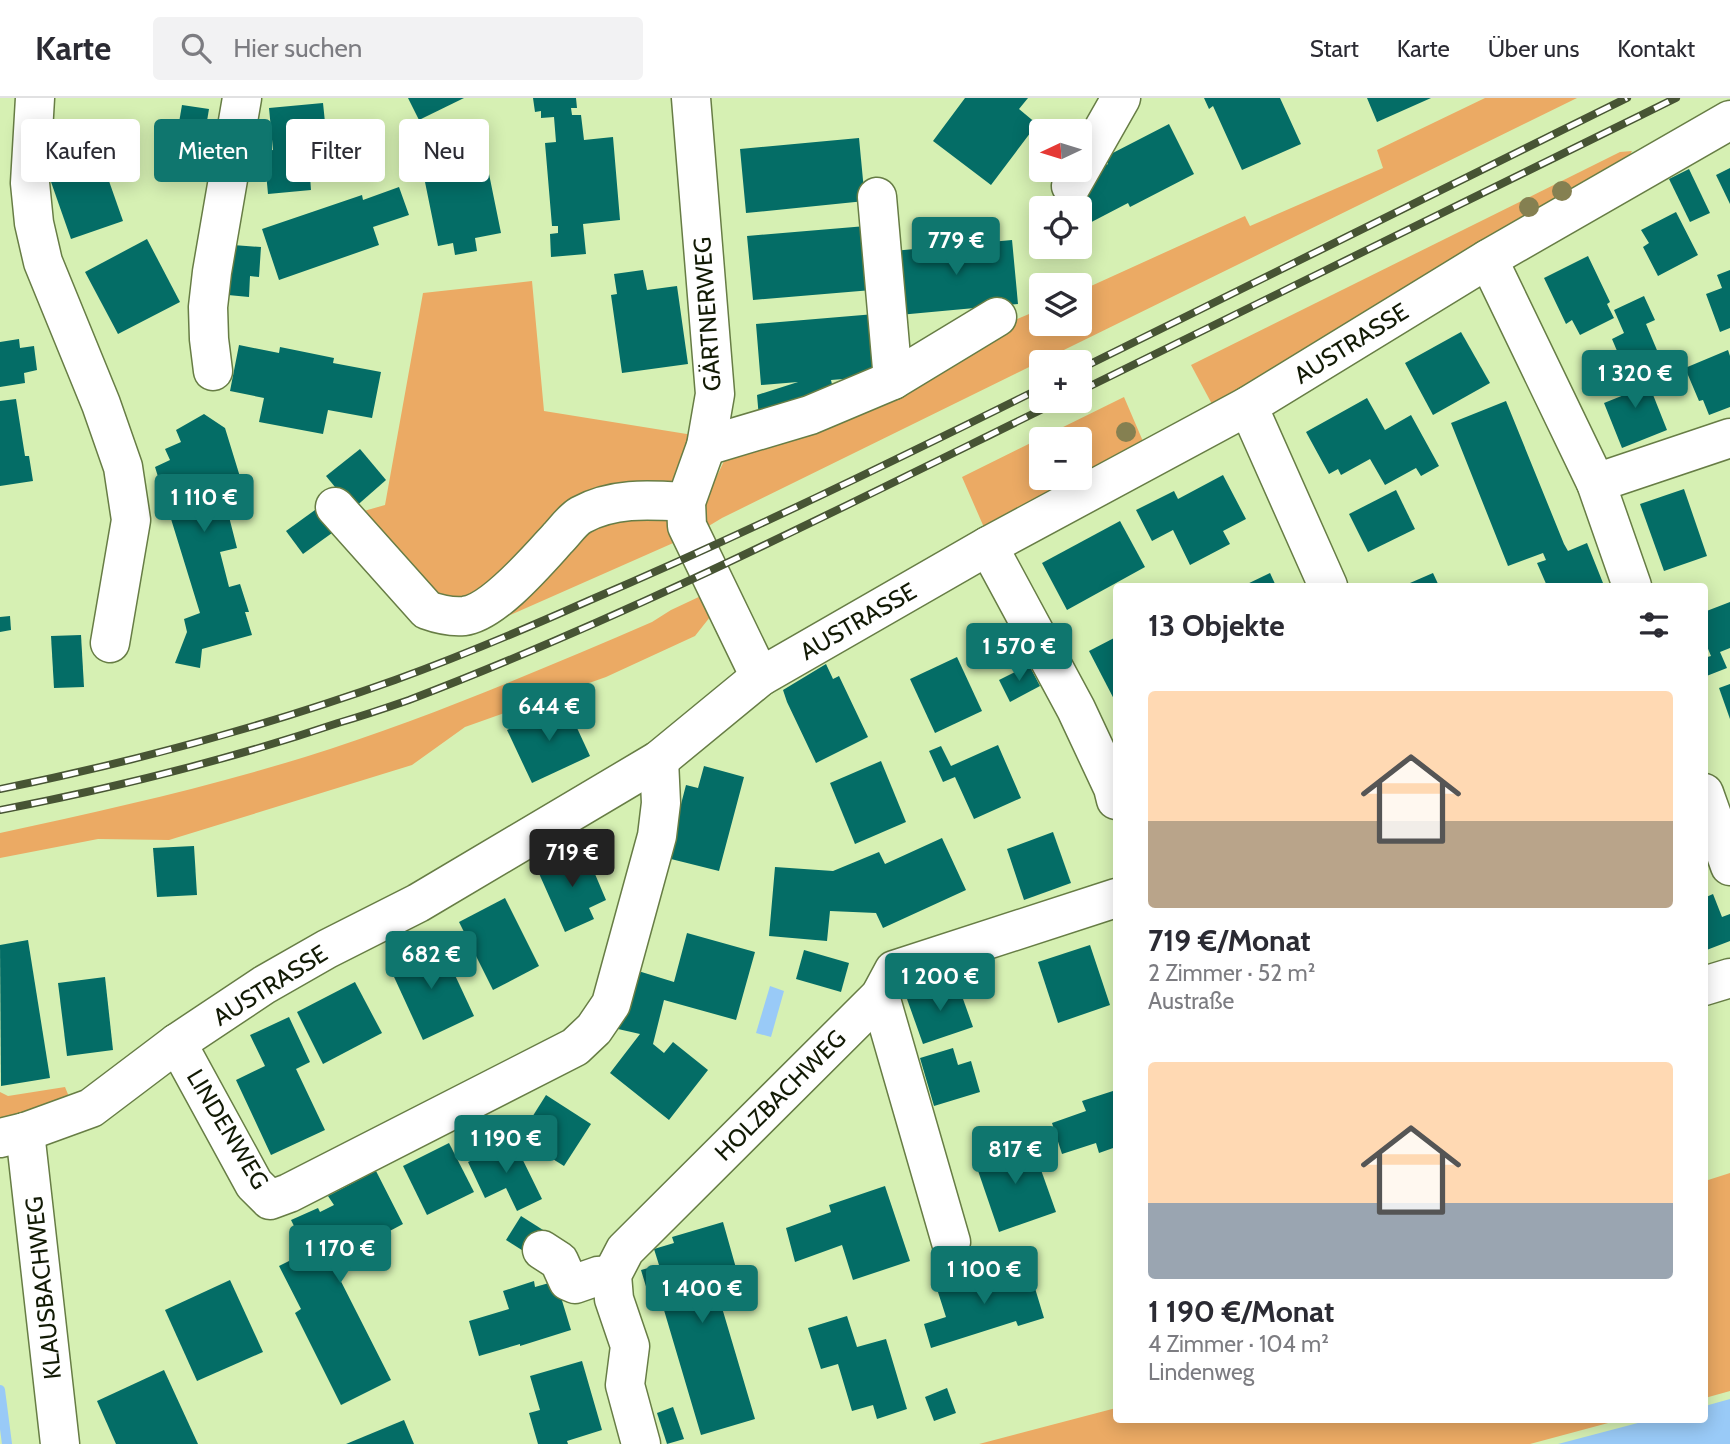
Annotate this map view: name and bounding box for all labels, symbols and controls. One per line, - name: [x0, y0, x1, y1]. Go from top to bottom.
- search box: [153, 17, 643, 80]
- text: Karte: [35, 28, 111, 68]
- icon: search: [177, 29, 215, 67]
- text: Hier suchen: [233, 32, 362, 64]
- text: Start: [1310, 34, 1359, 63]
- text: Karte: [1397, 34, 1450, 63]
- text: Über uns: [1488, 34, 1579, 63]
- text: Kontakt: [1617, 34, 1695, 63]
- chip: Kaufen: [21, 119, 140, 182]
- chip: Mieten: [154, 119, 272, 182]
- chip: Filter: [286, 119, 385, 182]
- chip: Neu: [399, 119, 489, 182]
- north arrow: [1029, 119, 1092, 182]
- map controls: [1029, 119, 1092, 490]
- button: locate: [1029, 196, 1092, 259]
- pin: 779 €: [907, 218, 1005, 277]
- text: 779 €: [928, 226, 984, 254]
- street label: GÄRTNERWEG: [687, 236, 727, 392]
- button: layers: [1029, 273, 1092, 336]
- street label: AUSTRASSE: [1289, 296, 1413, 390]
- button: +: [1029, 350, 1092, 413]
- pin: 1 320 €: [1570, 350, 1700, 410]
- text: 1 320 €: [1598, 359, 1672, 387]
- button: −: [1029, 427, 1092, 490]
- pin: 1 110 €: [139, 474, 269, 534]
- text: 1 110 €: [171, 483, 237, 511]
- street label: AUSTRASSE: [795, 576, 921, 666]
- icon: filters: [1635, 606, 1673, 644]
- text: 13 Objekte: [1148, 607, 1285, 644]
- pin: 1 570 €: [954, 624, 1084, 683]
- text: 1 570 €: [982, 632, 1056, 660]
- pin: 644 €: [500, 684, 598, 743]
- text: 644 €: [518, 692, 580, 720]
- icon: home: [1348, 736, 1474, 862]
- pin: 719 €: [523, 830, 621, 889]
- text: 719 €: [545, 838, 599, 866]
- text: 719 €/Monat: [1148, 922, 1311, 959]
- pin: 682 €: [382, 932, 480, 991]
- street label: AUSTRASSE: [208, 938, 332, 1032]
- text: 682 €: [402, 940, 460, 968]
- pin: 1 200 €: [875, 954, 1005, 1013]
- text: 2 Zimmer · 52 m²: [1148, 959, 1315, 987]
- text: 1 200 €: [901, 962, 979, 990]
- text: Austraße: [1148, 987, 1234, 1015]
- street label: HOLZBACHWEG: [709, 1024, 851, 1166]
- street label: LINDENWEG: [181, 1064, 275, 1194]
- icon: home: [1348, 1107, 1474, 1233]
- pin: 1 190 €: [441, 1116, 571, 1175]
- text: 1 190 €: [470, 1124, 542, 1152]
- pin: 817 €: [966, 1126, 1064, 1186]
- text: 817 €: [988, 1135, 1042, 1163]
- street label: KLAUSBACHWEG: [19, 1195, 67, 1381]
- pin: 1 170 €: [275, 1226, 405, 1285]
- text: 1 170 €: [305, 1234, 375, 1262]
- pin: 1 100 €: [919, 1246, 1049, 1306]
- text: 1 100 €: [947, 1255, 1021, 1283]
- pin: 1 400 €: [637, 1266, 767, 1325]
- text: 1 400 €: [662, 1274, 742, 1302]
- text: 1 190 €/Monat: [1148, 1293, 1334, 1330]
- text: 4 Zimmer · 104 m²: [1148, 1330, 1329, 1358]
- text: Lindenweg: [1148, 1358, 1254, 1386]

